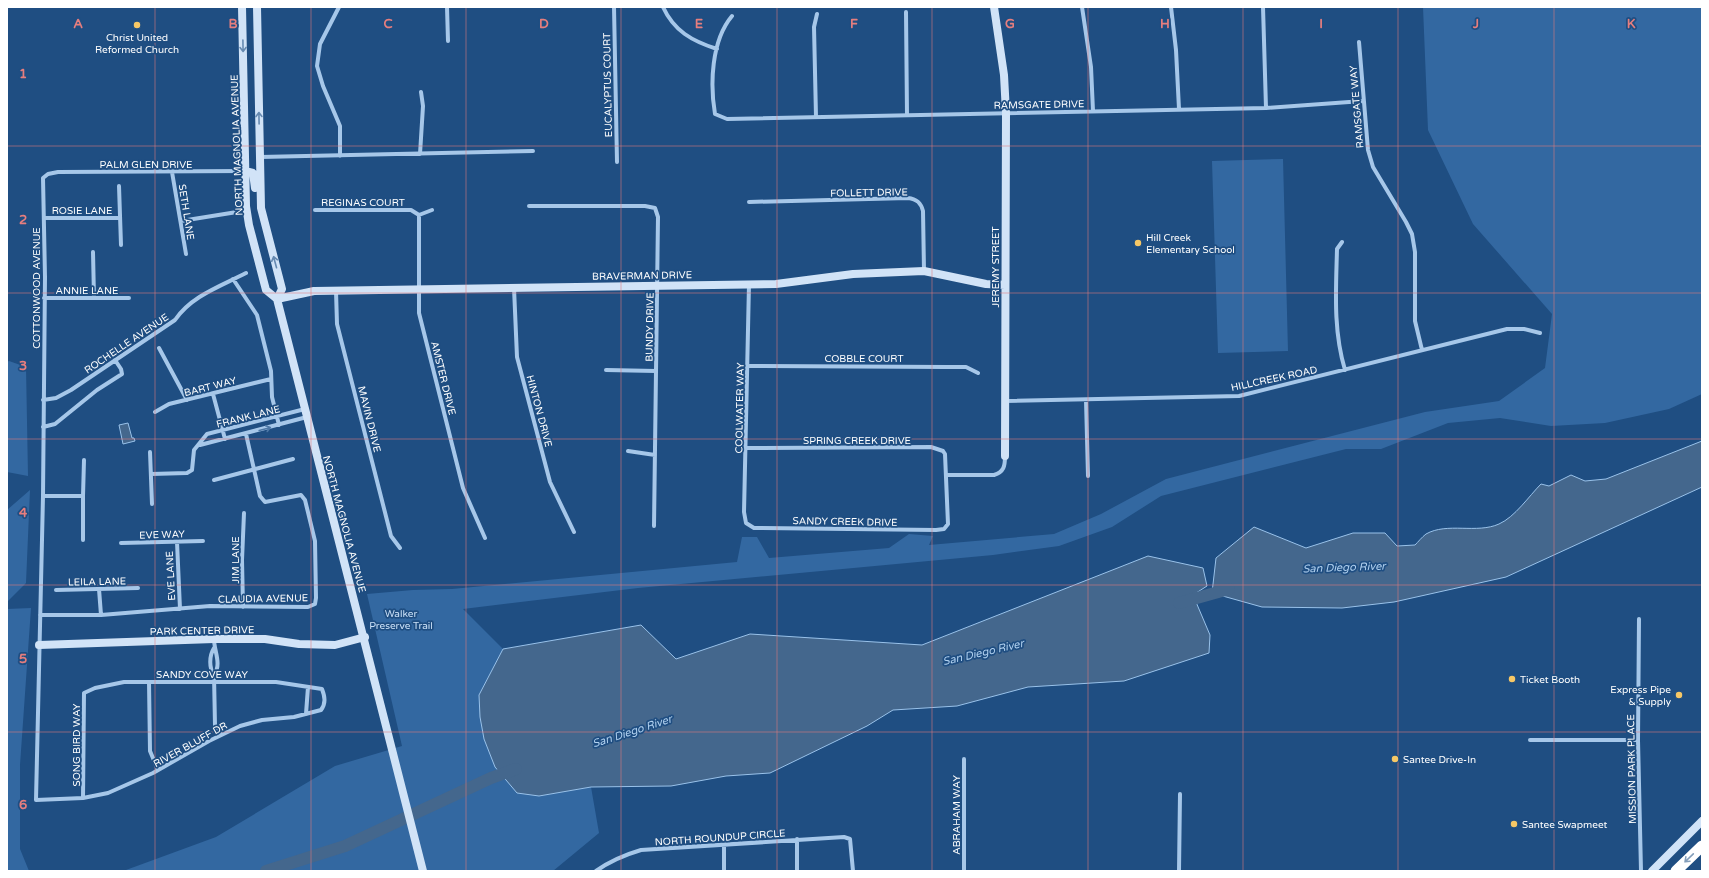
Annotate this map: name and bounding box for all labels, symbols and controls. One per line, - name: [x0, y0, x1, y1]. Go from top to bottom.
- text: A: [73, 16, 83, 32]
- text: B: [228, 16, 238, 32]
- text: C: [383, 16, 393, 32]
- text: D: [539, 16, 549, 32]
- text: E: [695, 16, 703, 32]
- text: F: [850, 16, 858, 32]
- text: G: [1005, 16, 1015, 32]
- text: H: [1160, 16, 1170, 32]
- text: I: [1319, 16, 1323, 32]
- text: J: [1472, 16, 1479, 32]
- text: K: [1627, 16, 1636, 32]
- marker: Christ United Reformed Church: [132, 20, 142, 30]
- place label: Christ United Reformed Church: [95, 32, 179, 56]
- street label: EUCALYPTUS COURT: [601, 33, 615, 137]
- one-way arrow: [239, 39, 247, 52]
- street label: RAMSGATE WAY: [1347, 64, 1367, 149]
- text: 1: [19, 66, 27, 82]
- street label: NORTH MAGNOLIA AVENUE: [229, 74, 245, 216]
- street label: RAMSGATE DRIVE: [994, 98, 1084, 112]
- one-way arrow: [255, 112, 262, 125]
- street label: PALM GLEN DRIVE: [100, 159, 192, 171]
- street label: SETH LANE: [176, 183, 196, 241]
- street label: FOLLETT DRIVE: [830, 186, 908, 200]
- street label: REGINAS COURT: [321, 197, 405, 209]
- street label: ROSIE LANE: [52, 205, 112, 217]
- text: 2: [19, 212, 27, 228]
- street label: JEREMY STREET: [990, 226, 1002, 308]
- street label: COTTONWOOD AVENUE: [31, 227, 43, 349]
- place label: Hill Creek Elementary School: [1146, 232, 1235, 256]
- marker: Hill Creek Elementary School: [1133, 238, 1143, 248]
- one-way arrow: [270, 256, 278, 269]
- street label: BRAVERMAN DRIVE: [592, 269, 692, 283]
- street label: ANNIE LANE: [56, 285, 118, 297]
- street label: BUNDY DRIVE: [643, 292, 657, 362]
- street label: ROCHELLE AVENUE: [82, 311, 171, 376]
- street label: AMSTER DRIVE: [428, 340, 458, 417]
- street label: COBBLE COURT: [824, 353, 904, 365]
- text: 3: [19, 358, 27, 374]
- street label: COOLWATER WAY: [733, 362, 747, 454]
- street label: HILLCREEK ROAD: [1230, 364, 1319, 394]
- street label: HINTON DRIVE: [524, 374, 554, 448]
- street label: BART WAY: [183, 375, 238, 399]
- street label: MAVIN DRIVE: [355, 385, 383, 454]
- street label: FRANK LANE: [215, 403, 281, 431]
- one-way arrow: [258, 425, 271, 432]
- street label: SPRING CREEK DRIVE: [803, 435, 911, 447]
- street label: NORTH MAGNOLIA AVENUE: [320, 455, 368, 594]
- text: 4: [19, 505, 28, 521]
- street label: SANDY CREEK DRIVE: [793, 515, 897, 529]
- street label: EVE WAY: [139, 528, 186, 542]
- street label: JIM LANE: [230, 536, 242, 584]
- street label: EVE LANE: [164, 551, 178, 601]
- water label: San Diego River: [1302, 559, 1387, 575]
- street label: LEILA LANE: [68, 575, 126, 589]
- street label: CLAUDIA AVENUE: [218, 592, 308, 606]
- park label: Walker Preserve Trail: [369, 608, 433, 632]
- street label: PARK CENTER DRIVE: [150, 624, 254, 638]
- water label: San Diego River: [941, 636, 1027, 668]
- text: 5: [19, 651, 27, 667]
- street label: SANDY COVE WAY: [156, 669, 249, 681]
- marker: Ticket Booth: [1507, 674, 1517, 684]
- place label: Ticket Booth: [1520, 674, 1580, 686]
- place label: Express Pipe & Supply: [1610, 684, 1672, 708]
- marker: Express Pipe & Supply: [1674, 690, 1684, 700]
- street label: SONG BIRD WAY: [71, 703, 83, 786]
- water label: San Diego River: [591, 712, 675, 750]
- street label: MISSION PARK PLACE: [1625, 714, 1639, 824]
- street label: RIVER BLUFF DR: [152, 720, 229, 770]
- marker: Santee Drive-In: [1390, 754, 1400, 764]
- place label: Santee Drive-In: [1403, 754, 1476, 766]
- street label: ABRAHAM WAY: [951, 775, 963, 855]
- text: 6: [19, 797, 27, 813]
- marker: Santee Swapmeet: [1509, 819, 1519, 829]
- place label: Santee Swapmeet: [1522, 819, 1608, 831]
- street label: NORTH ROUNDUP CIRCLE: [654, 827, 786, 849]
- one-way arrow: [1684, 854, 1694, 863]

